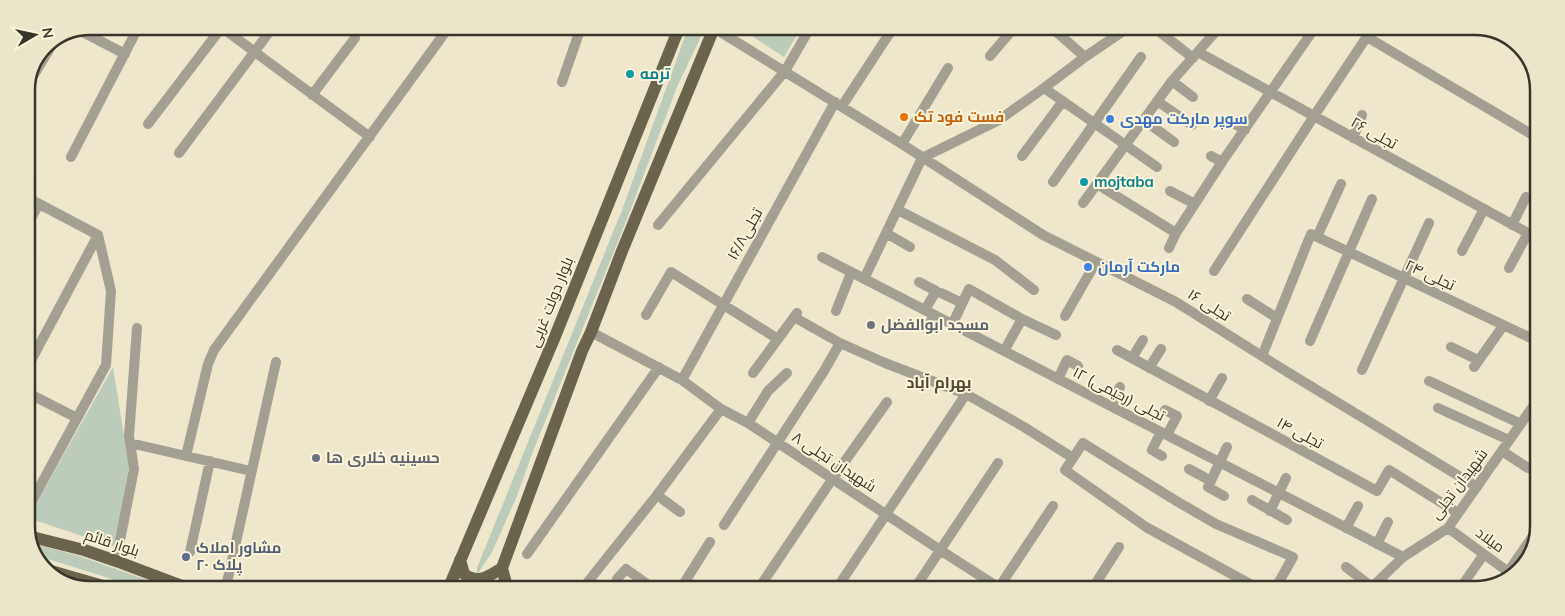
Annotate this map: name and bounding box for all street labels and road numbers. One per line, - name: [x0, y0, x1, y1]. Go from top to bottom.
- street label: ۲۶ تجلی: [1347, 112, 1401, 154]
- street label: تجلی۱۶/۸: [723, 204, 767, 264]
- street label: بلوار دولت غربی: [524, 254, 578, 350]
- street label: ۲۴ تجلی: [1402, 255, 1458, 295]
- street label: ۱۶ تجلی: [1184, 284, 1234, 326]
- street label: ۱۲ تجلی (رحیمی): [1070, 362, 1168, 426]
- street label: تجلی ۱۴: [1273, 413, 1327, 453]
- street label: شهیدان تجلی ۸: [788, 427, 880, 497]
- street label: شهیدان تجلی: [1426, 445, 1492, 523]
- street label: میلاد: [1472, 523, 1509, 556]
- street label: بلوار قائم: [82, 525, 142, 561]

